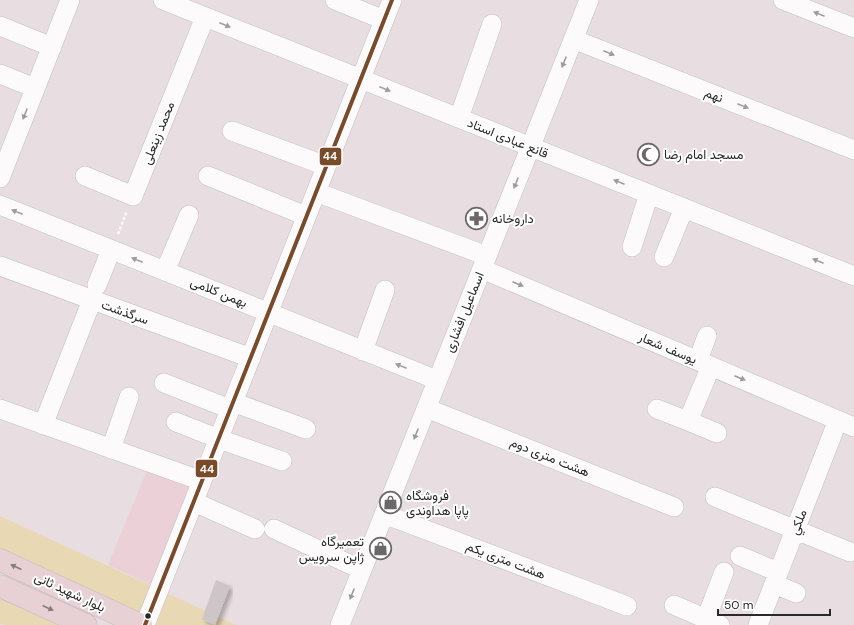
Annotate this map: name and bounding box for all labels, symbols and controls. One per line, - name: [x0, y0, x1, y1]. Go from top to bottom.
- one-way arrow: [813, 11, 824, 17]
- one-way arrow: [220, 22, 231, 28]
- one-way arrow: [604, 51, 616, 57]
- one-way arrow: [560, 57, 566, 69]
- street label: نهم: [702, 84, 726, 106]
- one-way arrow: [379, 86, 391, 92]
- street label: محمد زینعلی: [138, 99, 178, 167]
- one-way arrow: [738, 104, 750, 110]
- one-way arrow: [22, 109, 28, 120]
- street label: قانع عبادی استاد: [465, 114, 551, 163]
- mosque icon: مسجد امام رضا: [635, 141, 661, 167]
- place label: مسجد امام رضا: [664, 146, 743, 163]
- line badge: 44: [319, 147, 342, 166]
- text: 44: [323, 149, 337, 163]
- one-way arrow: [512, 178, 518, 190]
- one-way arrow: [612, 179, 624, 185]
- pharmacy icon: داروخانه: [464, 205, 490, 231]
- one-way arrow: [10, 208, 22, 214]
- place label: داروخانه: [492, 210, 534, 227]
- one-way arrow: [132, 257, 143, 263]
- one-way arrow: [811, 258, 823, 264]
- street label: اسماعیل افشاری: [440, 269, 488, 355]
- street label: بهمن کلامی: [188, 273, 250, 311]
- one-way arrow: [512, 281, 523, 287]
- street label: سرگذشت: [99, 296, 151, 328]
- street label: یوسف شعار: [635, 328, 700, 368]
- one-way arrow: [395, 362, 407, 368]
- one-way arrow: [735, 376, 747, 382]
- one-way arrow: [413, 428, 419, 439]
- street label: هشت متری دوم: [508, 433, 592, 481]
- line badge: 44: [195, 459, 218, 478]
- text: 44: [200, 462, 214, 476]
- place label: فروشگاه پاپا هداوندی: [406, 487, 469, 520]
- shop icon: فروشگاه پاپا هداوندی: [378, 489, 404, 515]
- street label: ملکي: [785, 507, 813, 538]
- place label: تعمیرگاه ژاپن سرویس: [299, 533, 365, 566]
- shop icon: تعمیرگاه ژاپن سرویس: [367, 535, 393, 561]
- street label: هشت متری یکم: [464, 537, 548, 583]
- one-way arrow: [11, 564, 22, 570]
- street label: بلوار شهید ثانی: [32, 568, 108, 616]
- one-way arrow: [349, 588, 355, 600]
- scale bar: [718, 591, 830, 617]
- text: 50 m: [724, 597, 753, 613]
- one-way arrow: [43, 605, 54, 611]
- unlabelled marker: [143, 611, 153, 621]

